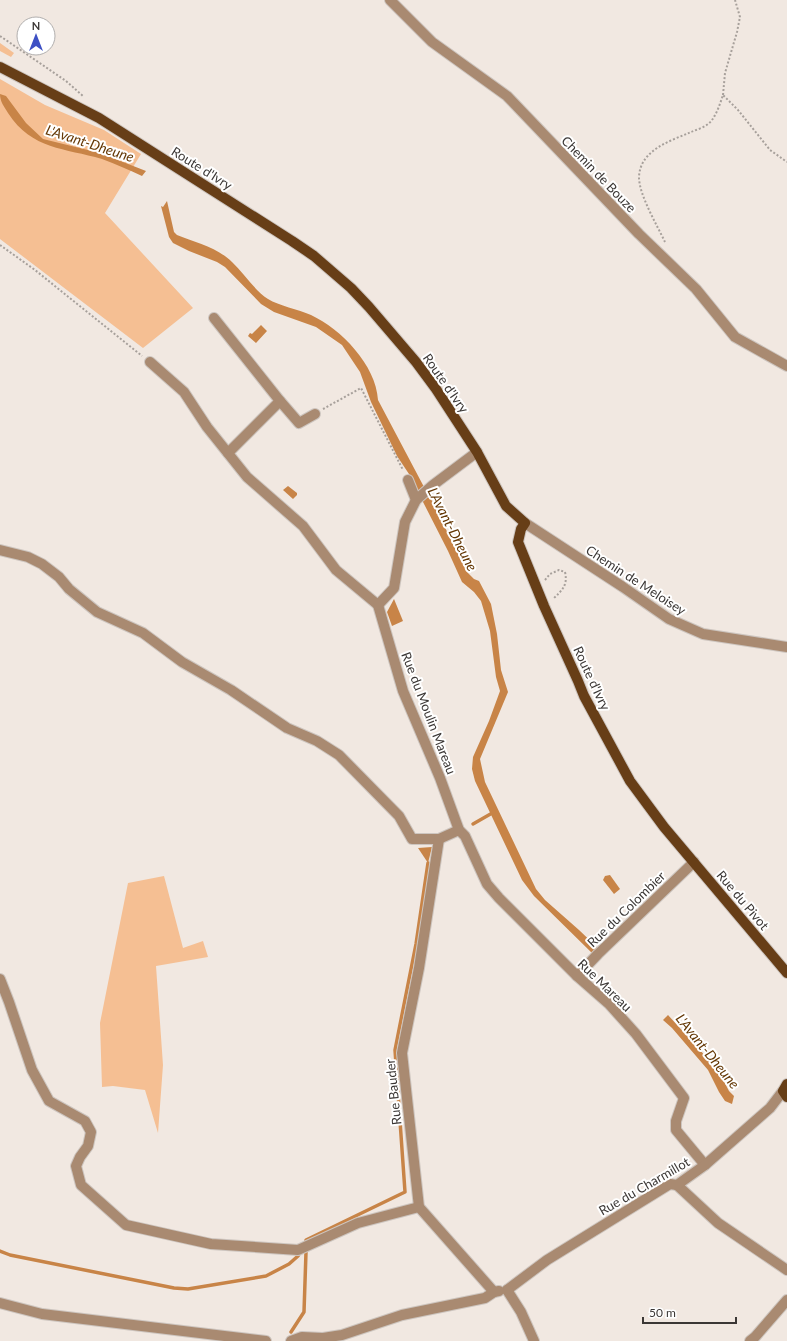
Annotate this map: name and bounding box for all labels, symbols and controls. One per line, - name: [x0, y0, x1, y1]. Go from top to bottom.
- north arrow: [16, 16, 56, 56]
- text: N: [32, 19, 40, 32]
- water label: L'Avant-Dheune: [44, 121, 136, 165]
- street label: Chemin de Bouze: [558, 132, 640, 216]
- street label: Route d'Ivry: [169, 143, 236, 193]
- street label: Route d'Ivry: [420, 350, 472, 416]
- water label: L'Avant-Dheune: [425, 484, 482, 574]
- street label: Chemin de Meloisey: [583, 542, 689, 618]
- street label: Route d'Ivry: [570, 643, 614, 713]
- street label: Rue du Moulin Mareau: [398, 650, 460, 776]
- street label: Rue du Pivot: [714, 867, 773, 933]
- street label: Rue du Colombier: [584, 868, 669, 950]
- street label: Rue Mareau: [575, 955, 635, 1015]
- water label: L'Avant-Dheune: [673, 1010, 744, 1092]
- street label: Rue Bauder: [382, 1058, 404, 1126]
- street label: Rue du Charmillot: [596, 1153, 693, 1218]
- scale bar: [643, 1299, 736, 1325]
- text: 50 m: [649, 1305, 676, 1320]

